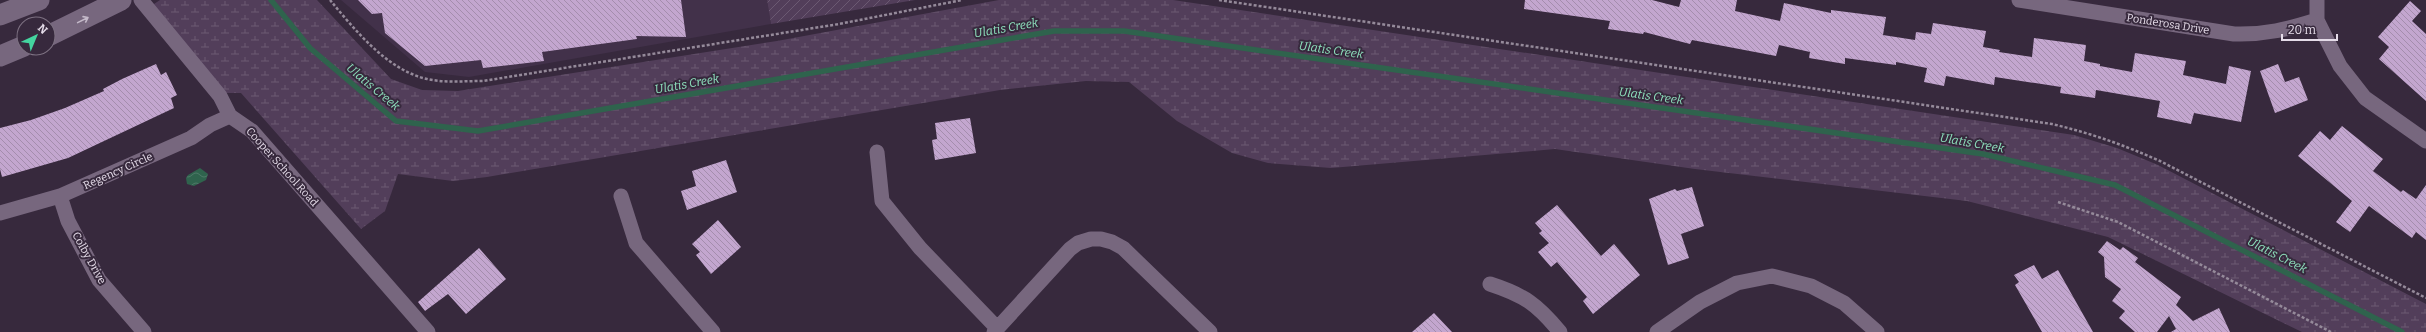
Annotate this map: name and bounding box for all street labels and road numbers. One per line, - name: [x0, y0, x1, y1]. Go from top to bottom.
- street label: Ponderosa Drive: [2126, 11, 2210, 37]
- street label: Cooper School Road: [243, 125, 321, 209]
- street label: Regency Circle: [81, 150, 155, 192]
- street label: Colby Drive: [69, 230, 109, 286]

